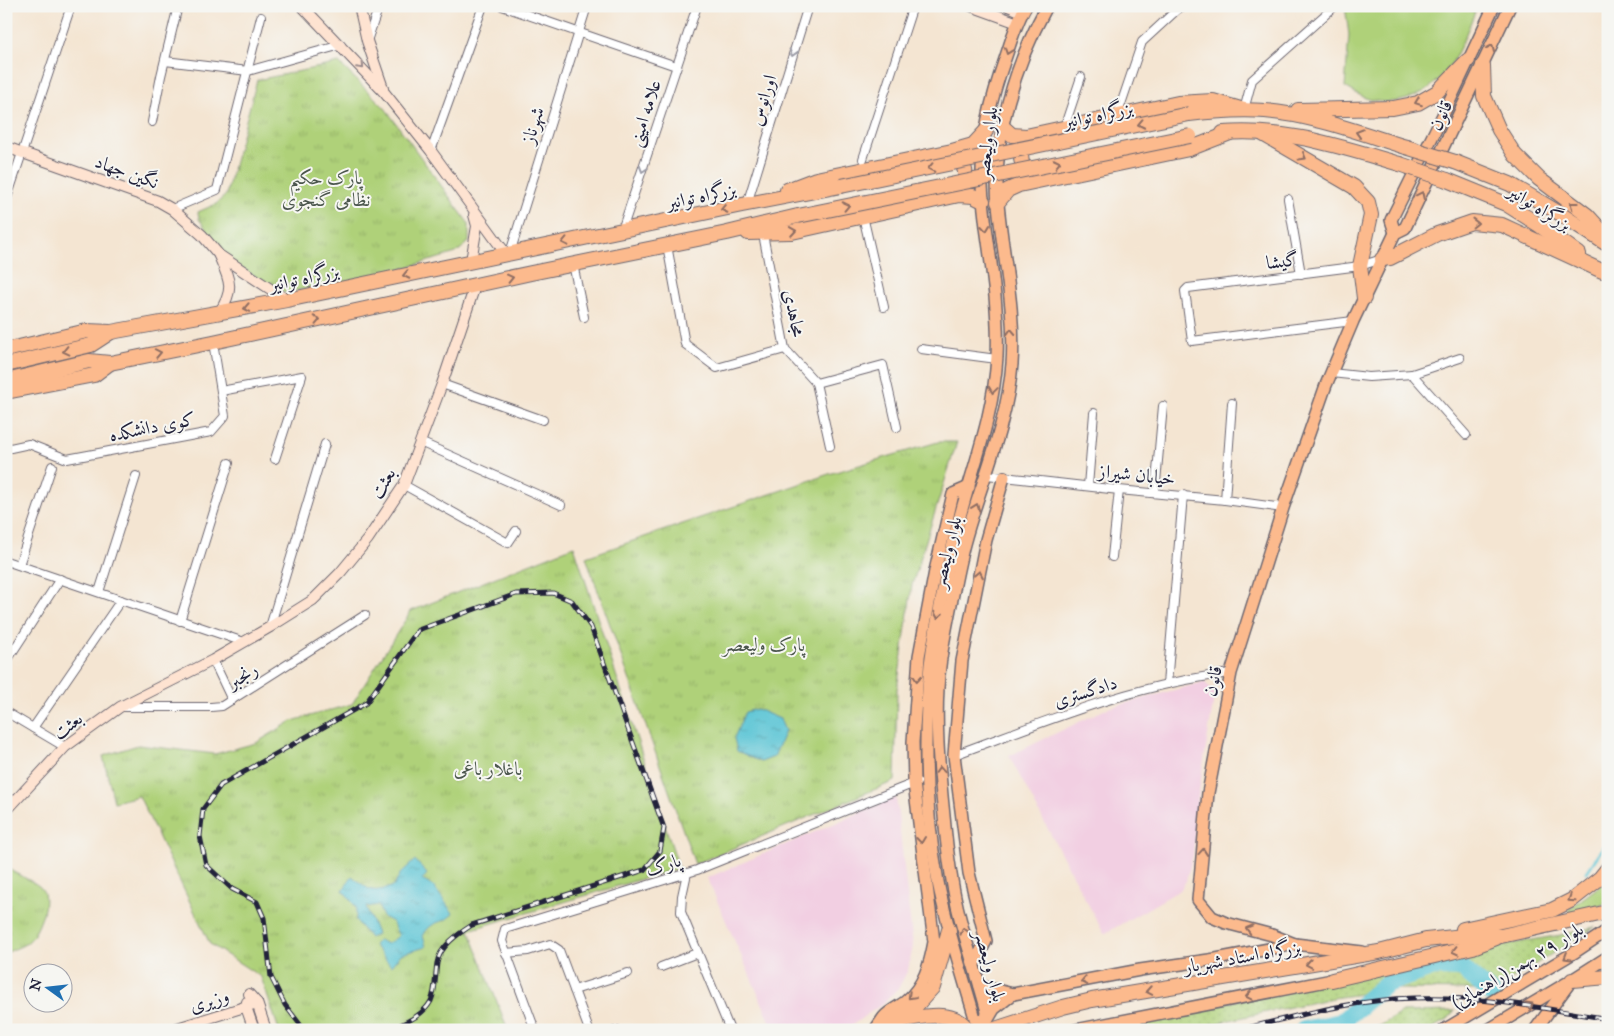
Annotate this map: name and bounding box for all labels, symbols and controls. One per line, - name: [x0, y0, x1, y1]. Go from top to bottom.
- one-way arrow: [1485, 44, 1495, 53]
- one-way arrow: [1004, 47, 1014, 55]
- one-way arrow: [789, 48, 799, 57]
- one-way arrow: [355, 61, 364, 70]
- street label: اورانوس: [744, 72, 782, 129]
- street label: علامه امینی: [623, 77, 668, 150]
- street label: بزرگراه توانیر: [1059, 95, 1136, 134]
- one-way arrow: [1414, 95, 1423, 106]
- street label: قانون: [1423, 96, 1458, 135]
- street label: شهرناز: [515, 104, 550, 149]
- street label: بلوار ولیعصر: [970, 105, 1003, 183]
- one-way arrow: [1137, 118, 1146, 129]
- one-way arrow: [1355, 128, 1364, 138]
- street label: نگین جهاد: [92, 148, 162, 194]
- one-way arrow: [1297, 151, 1306, 161]
- one-way arrow: [1052, 158, 1061, 169]
- one-way arrow: [926, 162, 935, 172]
- one-way arrow: [638, 164, 648, 172]
- park label: پارک حکیم نظامی گنجوی: [282, 166, 370, 212]
- street label: بزرگراه توانیر: [662, 176, 739, 215]
- street label: بزرگراه توانیر: [1501, 177, 1577, 237]
- one-way arrow: [1415, 191, 1425, 200]
- one-way arrow: [842, 201, 851, 212]
- one-way arrow: [1570, 202, 1579, 210]
- one-way arrow: [720, 203, 729, 214]
- one-way arrow: [1472, 218, 1480, 228]
- one-way arrow: [981, 224, 991, 232]
- one-way arrow: [790, 226, 798, 237]
- one-way arrow: [561, 236, 569, 246]
- street label: گیشا: [1265, 247, 1299, 274]
- street label: بزرگراه توانیر: [265, 258, 342, 297]
- one-way arrow: [402, 269, 410, 280]
- one-way arrow: [505, 273, 514, 284]
- street label: مجاهدی: [779, 287, 810, 339]
- one-way arrow: [242, 302, 251, 312]
- one-way arrow: [312, 315, 321, 325]
- one-way arrow: [1006, 328, 1017, 336]
- one-way arrow: [62, 345, 71, 356]
- one-way arrow: [153, 348, 162, 359]
- one-way arrow: [988, 386, 999, 394]
- street label: کوی دانشکده: [107, 407, 197, 447]
- street label: خیابان شیراز: [1095, 459, 1177, 490]
- street label: بعثت: [365, 464, 400, 503]
- one-way arrow: [970, 503, 980, 512]
- street label: بلوار ولیعصر: [926, 514, 967, 593]
- one-way arrow: [974, 569, 984, 578]
- one-way arrow: [934, 611, 944, 620]
- park label: پارک ولیعصر: [721, 633, 807, 658]
- street label: رنجبر: [221, 657, 262, 695]
- street label: قانون: [1198, 664, 1228, 699]
- street label: دادگستری: [1050, 670, 1120, 713]
- one-way arrow: [912, 675, 923, 683]
- street label: بعثت: [48, 706, 87, 744]
- park label: باغلار باغی: [454, 757, 522, 780]
- one-way arrow: [934, 766, 945, 774]
- one-way arrow: [915, 837, 926, 845]
- street label: پارک: [643, 848, 685, 883]
- one-way arrow: [1197, 848, 1208, 856]
- one-way arrow: [1567, 893, 1576, 903]
- street label: بلوار ٢٩ بهمن(راهنمایی): [1447, 917, 1588, 1016]
- one-way arrow: [1246, 924, 1254, 934]
- street label: بلوار ولیعصر: [968, 926, 1011, 1005]
- one-way arrow: [959, 927, 969, 935]
- street label: بزرگراه استاد شهریار: [1180, 934, 1303, 979]
- one-way arrow: [1451, 945, 1460, 956]
- one-way arrow: [1563, 950, 1572, 960]
- one-way arrow: [1305, 958, 1314, 968]
- north arrow: [22, 964, 72, 1014]
- one-way arrow: [1080, 975, 1088, 985]
- text: N: [26, 977, 46, 993]
- street label: وزیری: [187, 984, 232, 1017]
- one-way arrow: [1145, 985, 1153, 995]
- one-way arrow: [908, 990, 917, 999]
- one-way arrow: [1245, 990, 1254, 1000]
- one-way arrow: [1524, 1001, 1533, 1011]

